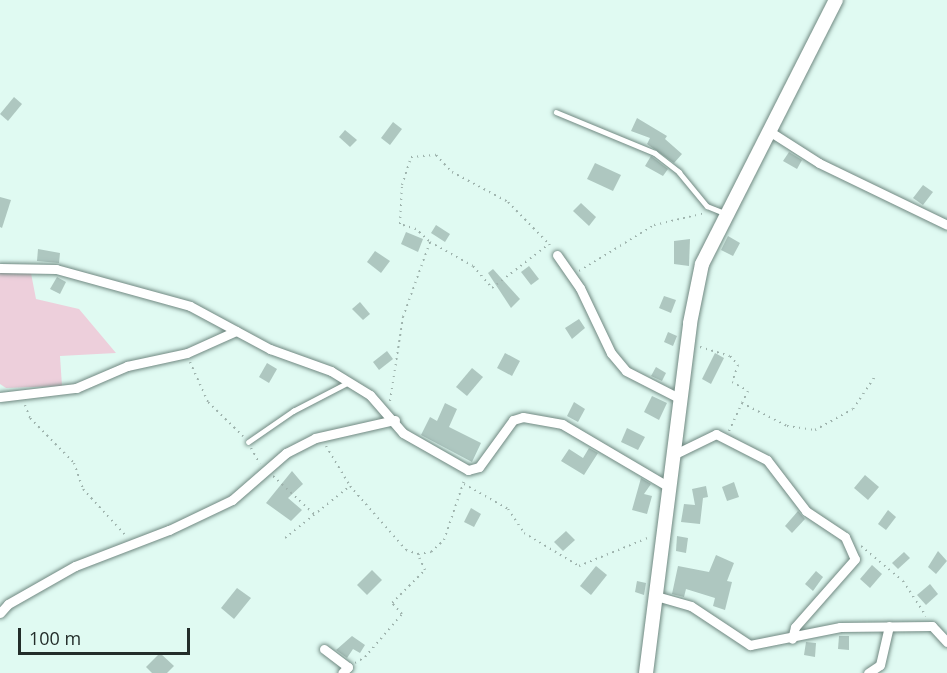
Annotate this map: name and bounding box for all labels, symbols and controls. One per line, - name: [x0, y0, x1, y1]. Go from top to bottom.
- scale bar: [21, 616, 194, 654]
- text: 100 m: [29, 626, 81, 650]

